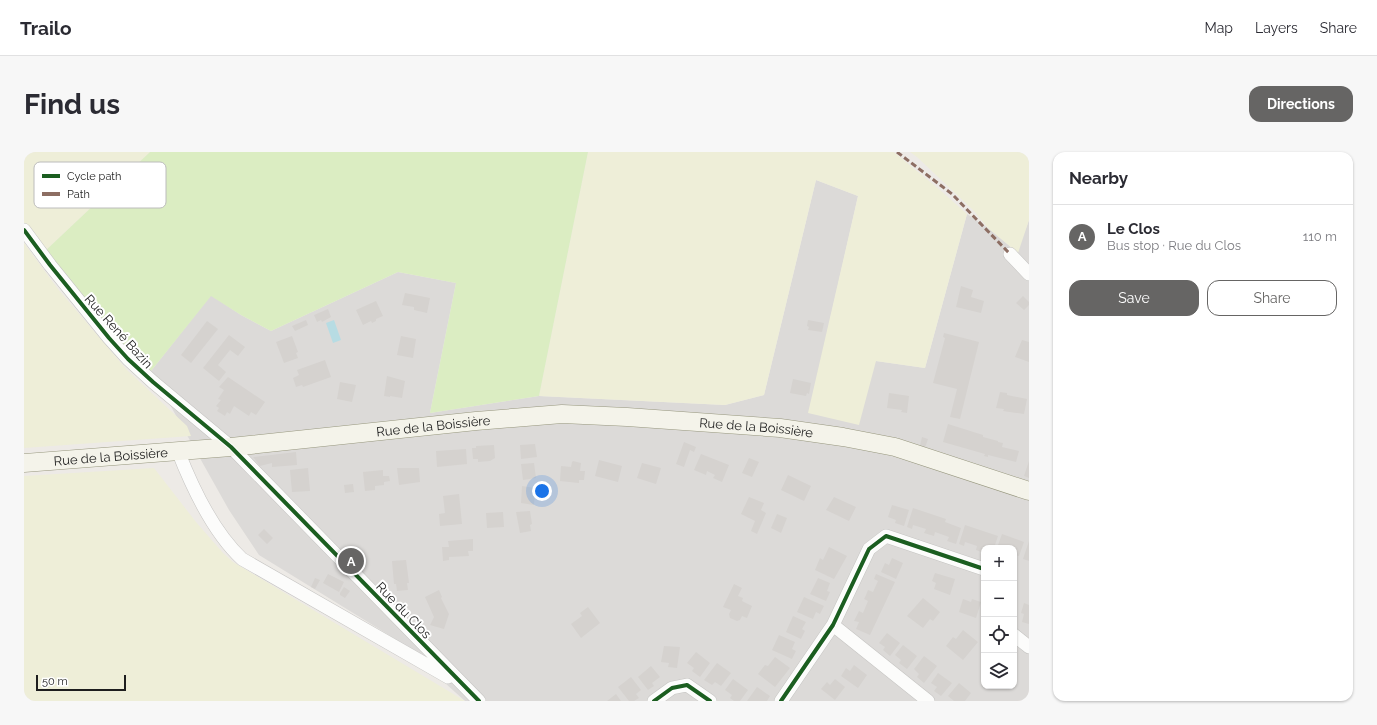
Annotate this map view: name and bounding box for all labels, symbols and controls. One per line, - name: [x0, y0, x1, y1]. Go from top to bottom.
- text: Trailo: [20, 17, 71, 39]
- text: Map: [1205, 20, 1233, 36]
- text: Layers: [1255, 20, 1298, 36]
- text: Share: [1320, 20, 1357, 36]
- button: Directions: [1249, 86, 1353, 122]
- text: Find us: [24, 88, 120, 121]
- legend: [34, 162, 166, 208]
- text: Nearby: [1069, 168, 1128, 188]
- text: Cycle path: [67, 170, 121, 183]
- text: Path: [67, 188, 90, 201]
- text: Le Clos: [1107, 220, 1160, 238]
- text: A: [1078, 229, 1086, 244]
- text: 110 m: [1303, 229, 1337, 244]
- text: Bus stop · Rue du Clos: [1107, 238, 1241, 253]
- button: Save: [1069, 280, 1199, 316]
- button: Share: [1207, 280, 1337, 316]
- street label: Rue René Bazin: [82, 291, 156, 371]
- street label: Rue de la Boissière: [376, 413, 491, 440]
- street label: Rue de la Boissière: [699, 415, 814, 441]
- street label: Rue de la Boissière: [53, 445, 169, 469]
- your location: [532, 481, 552, 501]
- map controls: [981, 545, 1017, 689]
- button: +: [981, 545, 1017, 581]
- pin: A: [338, 546, 364, 576]
- street label: Rue du Clos: [373, 579, 434, 642]
- button: −: [981, 581, 1017, 617]
- button: locate: [981, 617, 1017, 653]
- button: layers: [981, 653, 1017, 689]
- scale bar: [36, 673, 126, 692]
- text: 50 m: [42, 675, 68, 688]

